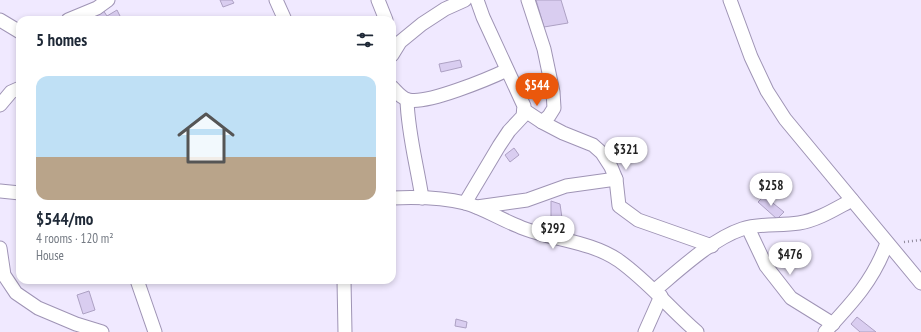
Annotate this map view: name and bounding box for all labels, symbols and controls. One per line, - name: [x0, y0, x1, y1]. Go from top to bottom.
- text: 5 homes: [36, 29, 87, 51]
- icon: filters: [354, 29, 376, 51]
- pin: $544: [513, 73, 561, 107]
- text: $544: [525, 77, 549, 94]
- icon: home: [170, 102, 242, 174]
- pin: $321: [602, 137, 650, 171]
- text: $321: [614, 141, 638, 158]
- pin: $258: [747, 173, 795, 207]
- text: $258: [759, 177, 783, 194]
- text: $544/mo: [36, 208, 93, 230]
- pin: $292: [529, 216, 577, 250]
- text: $292: [541, 220, 565, 237]
- text: 4 rooms · 120 m²: [36, 230, 114, 247]
- pin: $476: [766, 242, 814, 276]
- text: $476: [778, 246, 802, 263]
- text: House: [36, 247, 64, 264]

